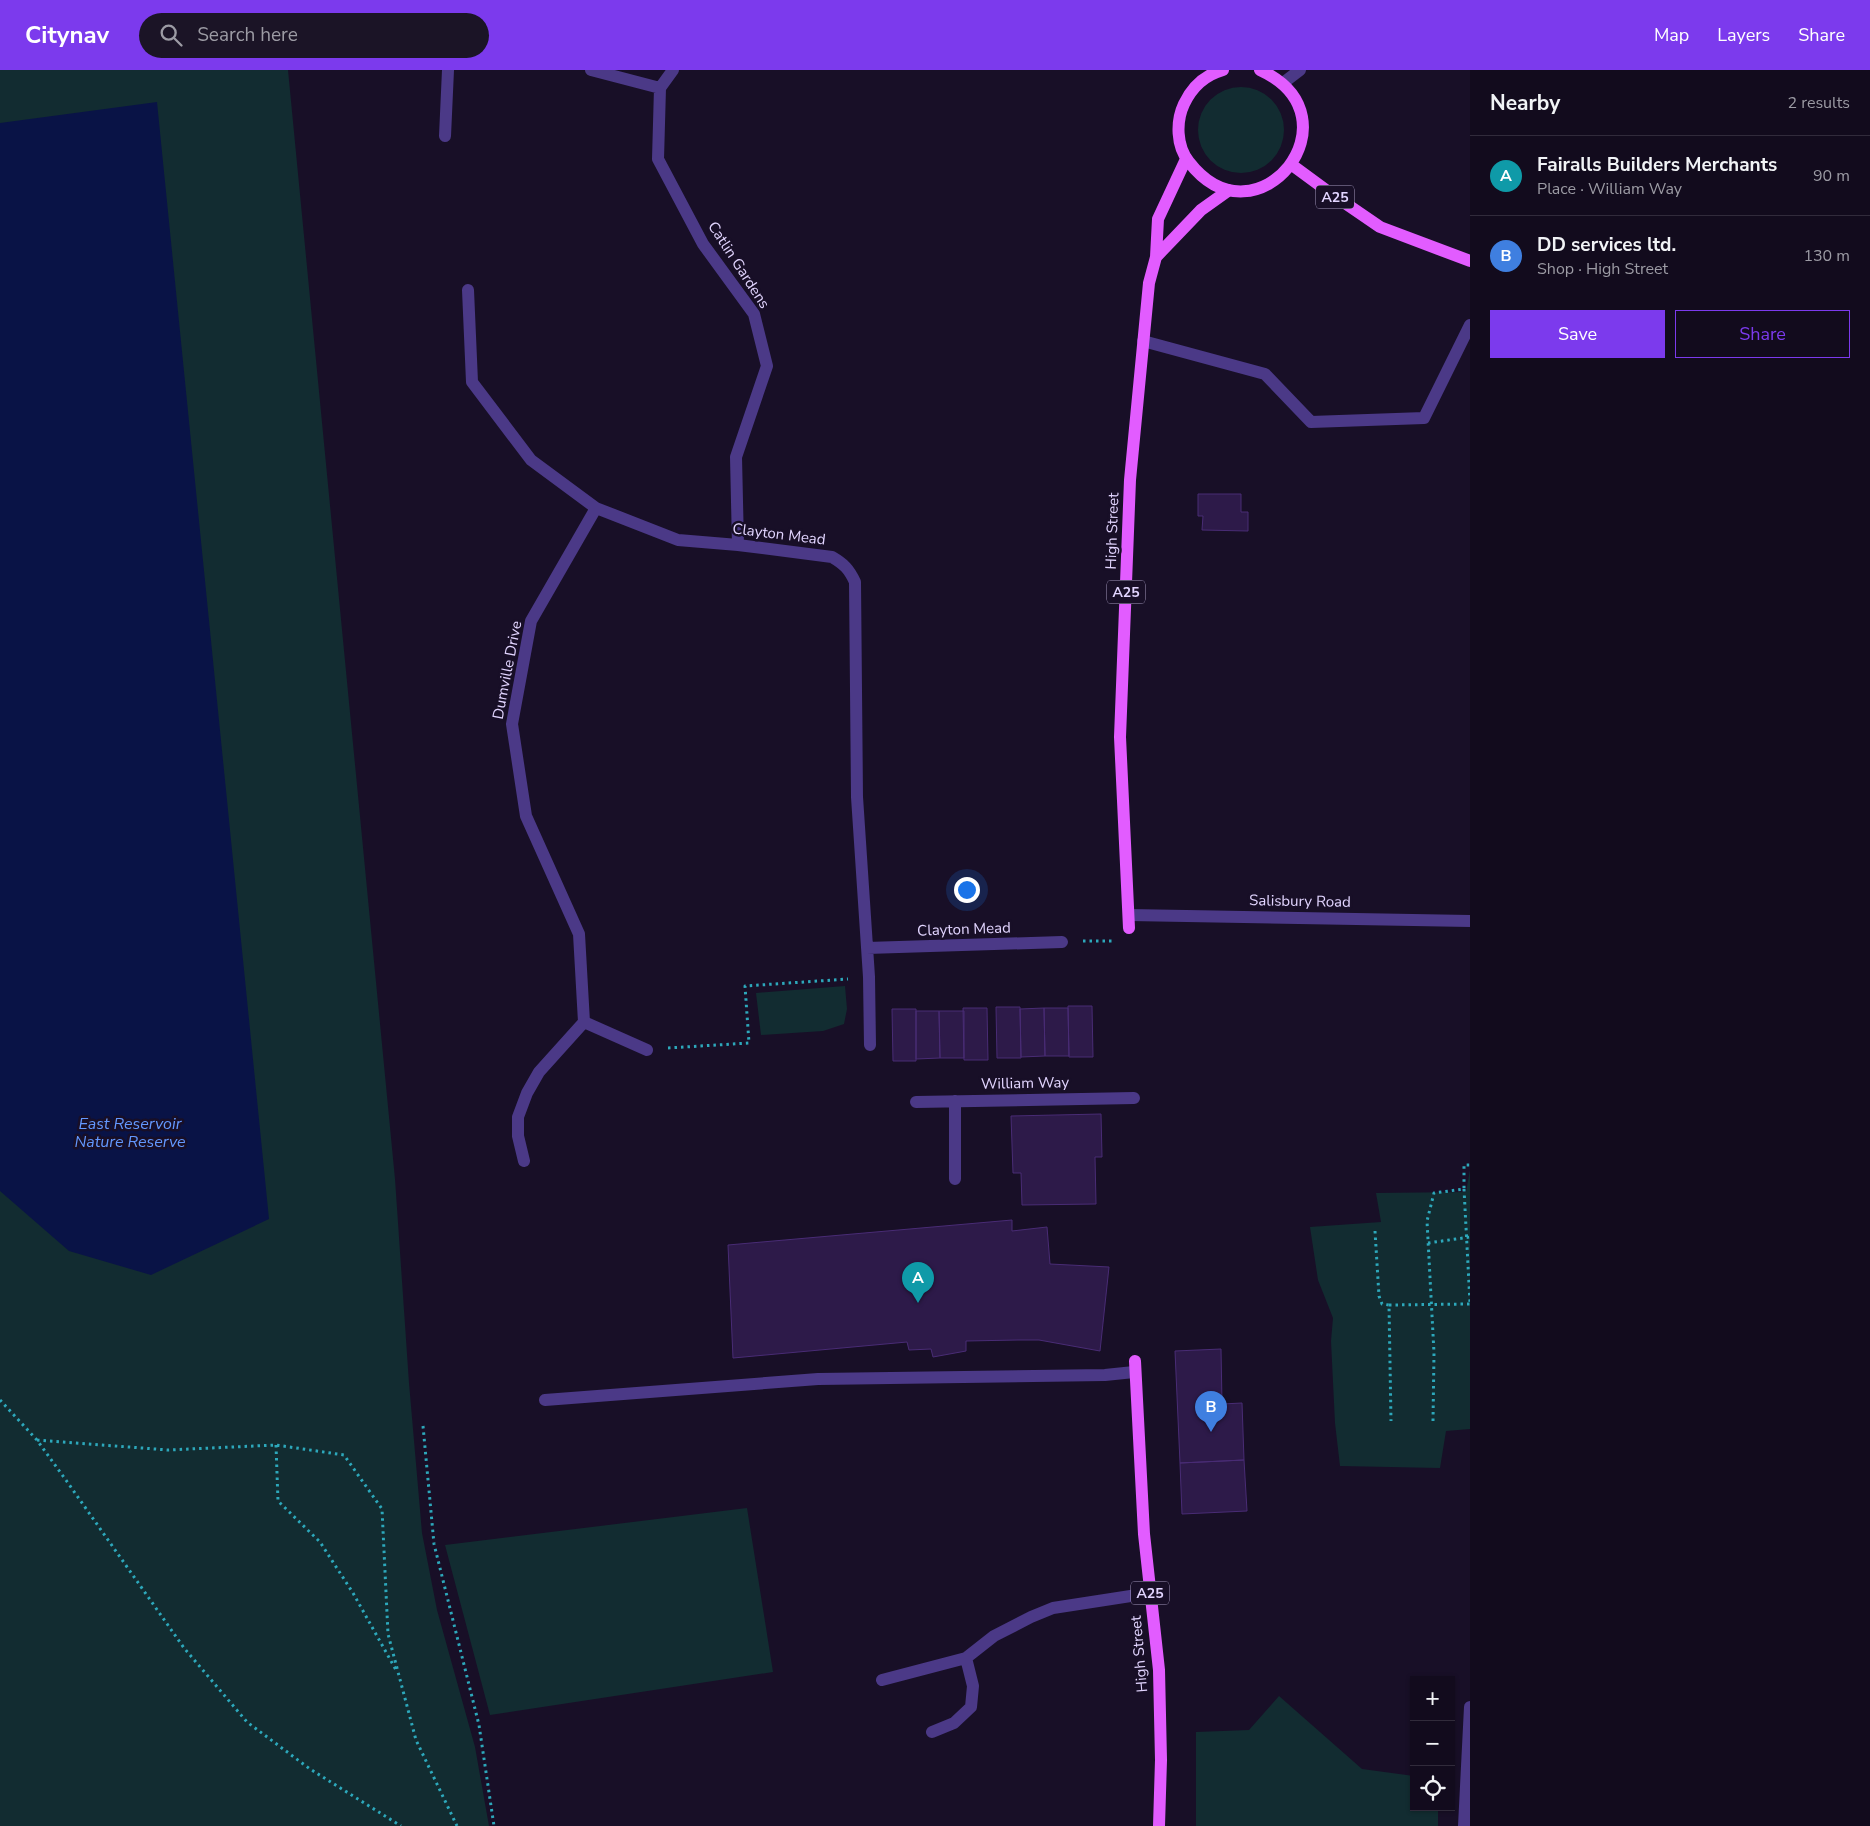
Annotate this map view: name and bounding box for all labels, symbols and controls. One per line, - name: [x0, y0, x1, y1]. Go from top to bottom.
- search box: [139, 13, 489, 58]
- text: Citynav: [25, 19, 109, 51]
- icon: search: [157, 21, 185, 49]
- text: Search here: [197, 22, 298, 48]
- text: Map: [1654, 23, 1689, 47]
- text: Layers: [1717, 23, 1770, 47]
- text: Share: [1798, 23, 1845, 47]
- text: Nearby: [1490, 89, 1560, 117]
- text: 2 results: [1788, 92, 1850, 114]
- text: Fairalls Builders Merchants: [1537, 152, 1777, 178]
- text: A: [1500, 165, 1512, 187]
- text: 90 m: [1813, 165, 1850, 187]
- text: Place · William Way: [1537, 178, 1682, 200]
- road number: A25: [1316, 185, 1354, 208]
- street label: Catlin Gardens: [703, 218, 775, 312]
- text: DD services ltd.: [1537, 232, 1676, 258]
- text: B: [1500, 245, 1512, 267]
- text: 130 m: [1803, 245, 1850, 267]
- text: Shop · High Street: [1537, 258, 1668, 280]
- button: Save: [1490, 310, 1665, 358]
- button: Share: [1675, 310, 1850, 358]
- street label: High Street: [1101, 491, 1123, 570]
- street label: Clayton Mead: [731, 518, 827, 550]
- road number: A25: [1107, 581, 1145, 604]
- street label: Dumville Drive: [488, 619, 526, 721]
- your location: [954, 877, 980, 903]
- street label: Salisbury Road: [1249, 890, 1351, 912]
- street label: Clayton Mead: [917, 917, 1011, 941]
- street label: William Way: [981, 1072, 1070, 1094]
- water label: East Reservoir Nature Reserve: [74, 1113, 186, 1153]
- pin: A: [902, 1262, 934, 1303]
- pin: B: [1195, 1391, 1227, 1432]
- road number: A25: [1131, 1582, 1169, 1605]
- street label: High Street: [1126, 1614, 1152, 1693]
- map controls: [1410, 1676, 1455, 1811]
- button: +: [1410, 1676, 1455, 1721]
- button: −: [1410, 1721, 1455, 1766]
- button: locate: [1410, 1766, 1455, 1811]

